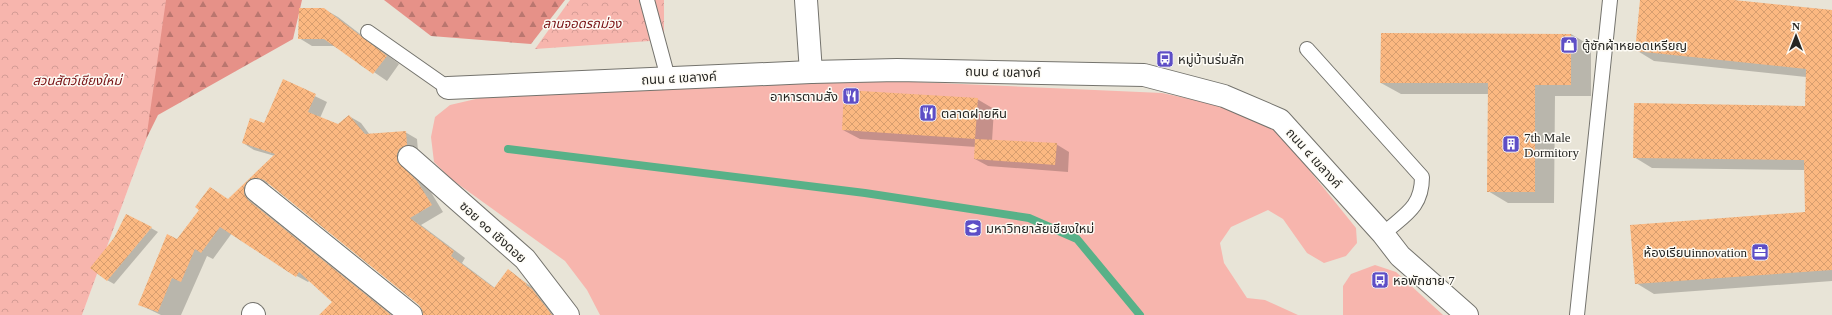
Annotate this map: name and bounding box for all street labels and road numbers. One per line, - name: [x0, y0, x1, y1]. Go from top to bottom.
- street label: ถนน ๔ เขลางค์: [965, 64, 1041, 80]
- street label: ถนน ๔ เขลางค์: [641, 69, 717, 87]
- street label: ถนน ๔ เขลางค์: [1283, 125, 1345, 191]
- street label: ซอย ๑๐ เชิงดอย: [457, 198, 529, 266]

